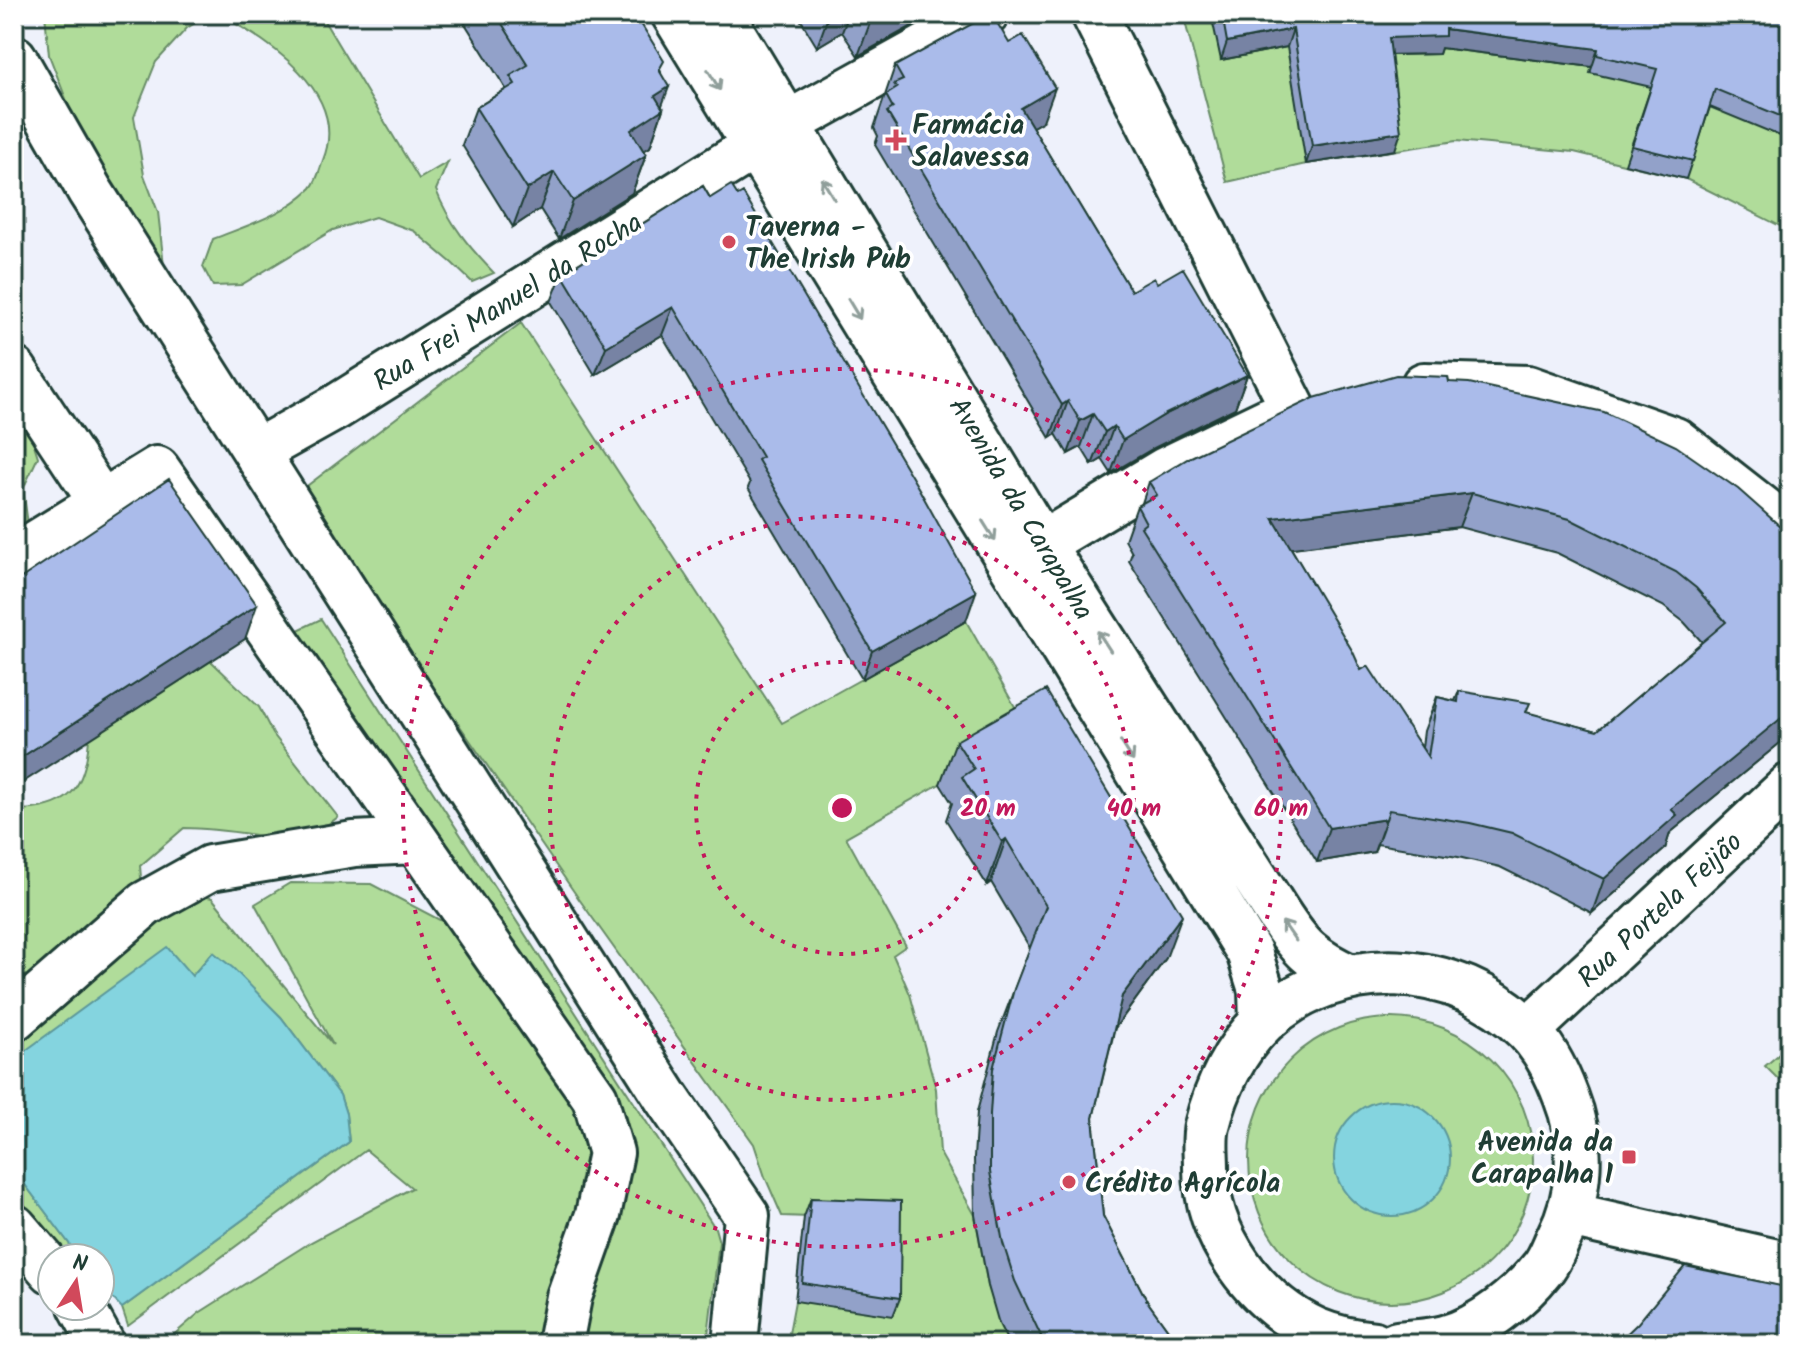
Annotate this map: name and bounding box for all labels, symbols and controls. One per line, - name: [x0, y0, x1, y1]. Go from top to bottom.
- one-way arrow: [707, 68, 723, 91]
- place label: Farmácia Salavessa: [912, 104, 1029, 181]
- marker: Farmácia Salavessa: [887, 131, 905, 149]
- one-way arrow: [820, 178, 836, 201]
- street label: Rua Frei Manuel da Rocha: [365, 202, 652, 405]
- place label: Taverna - The Irish Pub: [745, 206, 911, 283]
- marker: Taverna - The Irish Pub: [720, 233, 738, 251]
- one-way arrow: [846, 297, 862, 320]
- street label: Avenida da Carapalha: [935, 389, 1104, 630]
- one-way arrow: [981, 519, 997, 542]
- one-way arrow: [1095, 631, 1112, 653]
- one-way arrow: [1119, 739, 1135, 762]
- text: 20 m: [960, 790, 1016, 829]
- text: 40 m: [1107, 790, 1161, 829]
- text: 60 m: [1254, 790, 1308, 829]
- centre of rings: [828, 794, 856, 822]
- street label: Rua Portela Feijão: [1567, 822, 1754, 1000]
- one-way arrow: [1281, 920, 1298, 942]
- place label: Avenida da Carapalha 1: [1471, 1121, 1614, 1198]
- marker: Avenida da Carapalha 1: [1620, 1148, 1638, 1166]
- place label: Crédito Agrícola: [1085, 1162, 1280, 1207]
- marker: Crédito Agrícola: [1060, 1173, 1078, 1191]
- north arrow: [36, 1242, 116, 1322]
- text: N: [69, 1246, 90, 1283]

